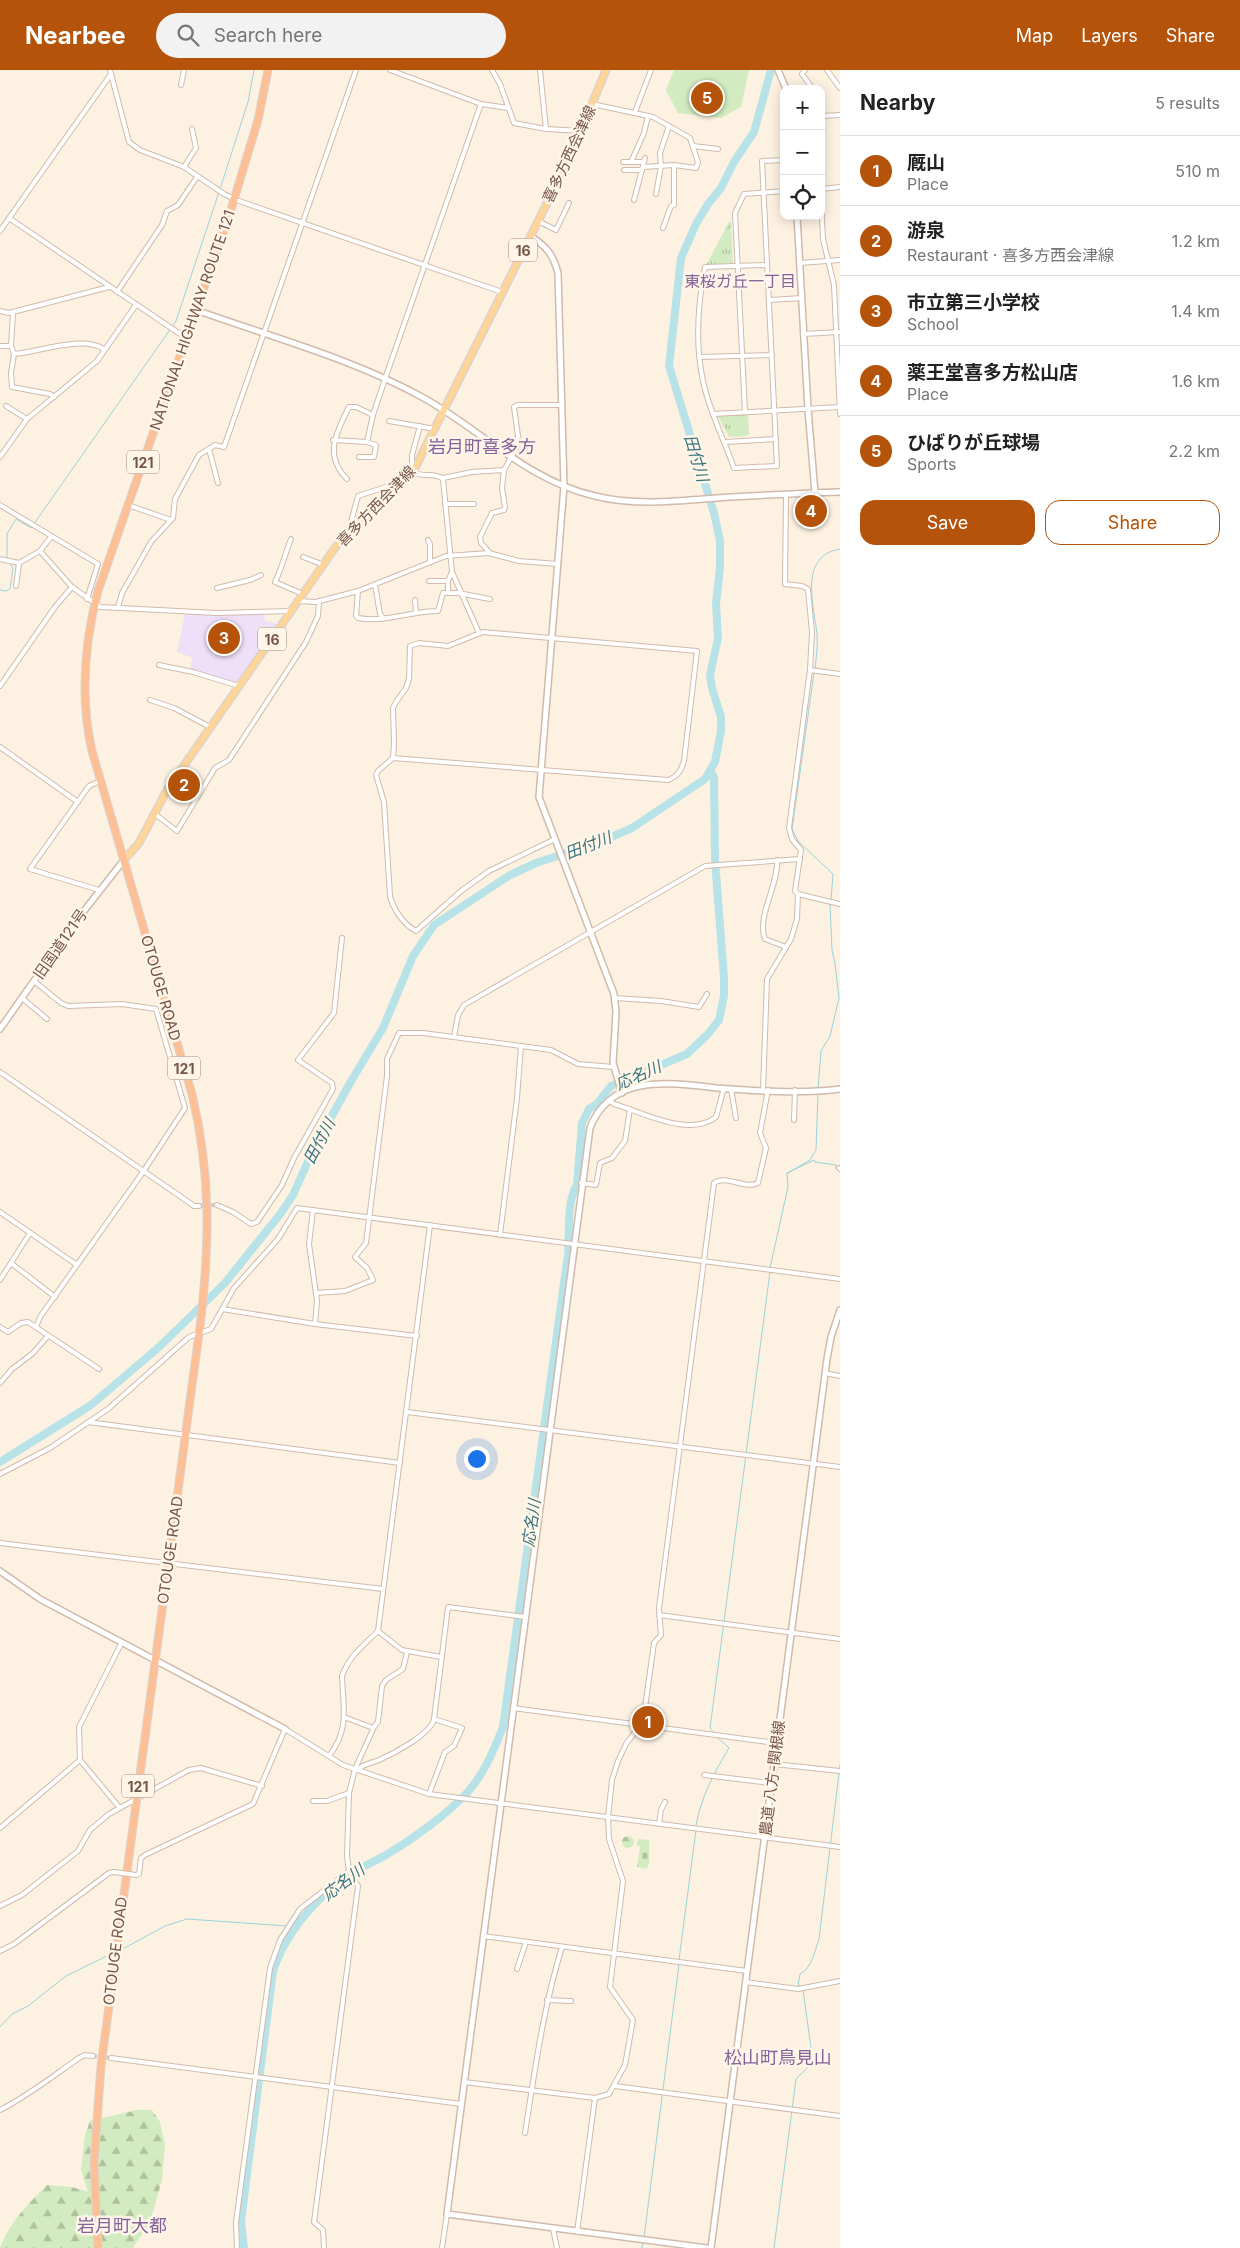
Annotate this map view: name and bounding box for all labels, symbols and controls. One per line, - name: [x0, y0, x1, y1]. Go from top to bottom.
- search box: [156, 13, 506, 58]
- text: Nearbee: [25, 21, 126, 50]
- icon: search: [174, 21, 202, 49]
- text: Search here: [214, 24, 322, 47]
- text: Map: [1016, 25, 1053, 46]
- text: Layers: [1081, 25, 1138, 46]
- text: Share: [1166, 25, 1215, 46]
- pin: 5: [691, 79, 723, 117]
- map controls: [780, 85, 825, 220]
- button: +: [780, 85, 825, 130]
- text: Nearby: [860, 90, 935, 115]
- text: 5 results: [1155, 93, 1220, 113]
- street label: 喜多方西会津線: [538, 102, 600, 206]
- button: −: [780, 130, 825, 175]
- text: 厩山: [907, 151, 945, 174]
- text: 1: [873, 161, 879, 181]
- text: 510 m: [1175, 161, 1220, 181]
- text: Place: [907, 174, 949, 194]
- button: locate: [780, 175, 825, 220]
- street label: NATIONAL HIGHWAY ROUTE 121: [145, 207, 239, 433]
- text: 游泉: [907, 219, 945, 242]
- text: 2: [871, 231, 881, 251]
- text: 1.2 km: [1172, 231, 1220, 251]
- road number: 16: [509, 238, 537, 262]
- text: Restaurant · 喜多方西会津線: [907, 245, 1114, 265]
- district label: 東桜ガ丘一丁目: [684, 271, 796, 291]
- text: 市立第三小学校: [907, 291, 1040, 314]
- text: 3: [871, 301, 881, 321]
- text: 1.4 km: [1171, 301, 1220, 321]
- text: School: [907, 314, 959, 334]
- text: 薬王堂喜多方松山店: [907, 361, 1078, 384]
- text: 4: [871, 371, 881, 391]
- text: 1.6 km: [1172, 371, 1220, 391]
- text: Place: [907, 384, 949, 404]
- text: ひばりが丘球場: [907, 431, 1040, 454]
- water label: 田付川: [680, 432, 714, 486]
- district label: 岩月町喜多方: [428, 436, 536, 457]
- text: 5: [871, 441, 881, 461]
- text: 2.2 km: [1169, 441, 1220, 461]
- road number: 121: [127, 451, 159, 474]
- text: Sports: [907, 454, 956, 474]
- street label: 喜多方西会津線: [333, 462, 419, 550]
- pin: 4: [795, 492, 827, 530]
- button: Save: [860, 500, 1035, 545]
- button: Share: [1045, 500, 1220, 545]
- pin: 3: [208, 619, 240, 657]
- road number: 16: [258, 628, 286, 650]
- pin: 2: [168, 766, 200, 804]
- water label: 田付川: [562, 826, 616, 863]
- street label: 旧国道121号: [29, 905, 91, 983]
- street label: OTOUGE ROAD: [137, 933, 185, 1043]
- water label: 応名川: [612, 1055, 666, 1094]
- road number: 121: [168, 1056, 200, 1080]
- water label: 田付川: [299, 1113, 340, 1167]
- your location: [464, 1446, 490, 1472]
- street label: OTOUGE ROAD: [153, 1495, 187, 1605]
- water label: 応名川: [518, 1496, 545, 1548]
- pin: 1: [632, 1703, 664, 1741]
- street label: 農道 八方-関根線: [755, 1719, 789, 1837]
- road number: 121: [122, 1774, 154, 1798]
- water label: 応名川: [318, 1858, 370, 1904]
- street label: OTOUGE ROAD: [99, 1896, 131, 2006]
- district label: 松山町鳥見山: [724, 2047, 832, 2068]
- district label: 岩月町大都: [77, 2215, 167, 2236]

